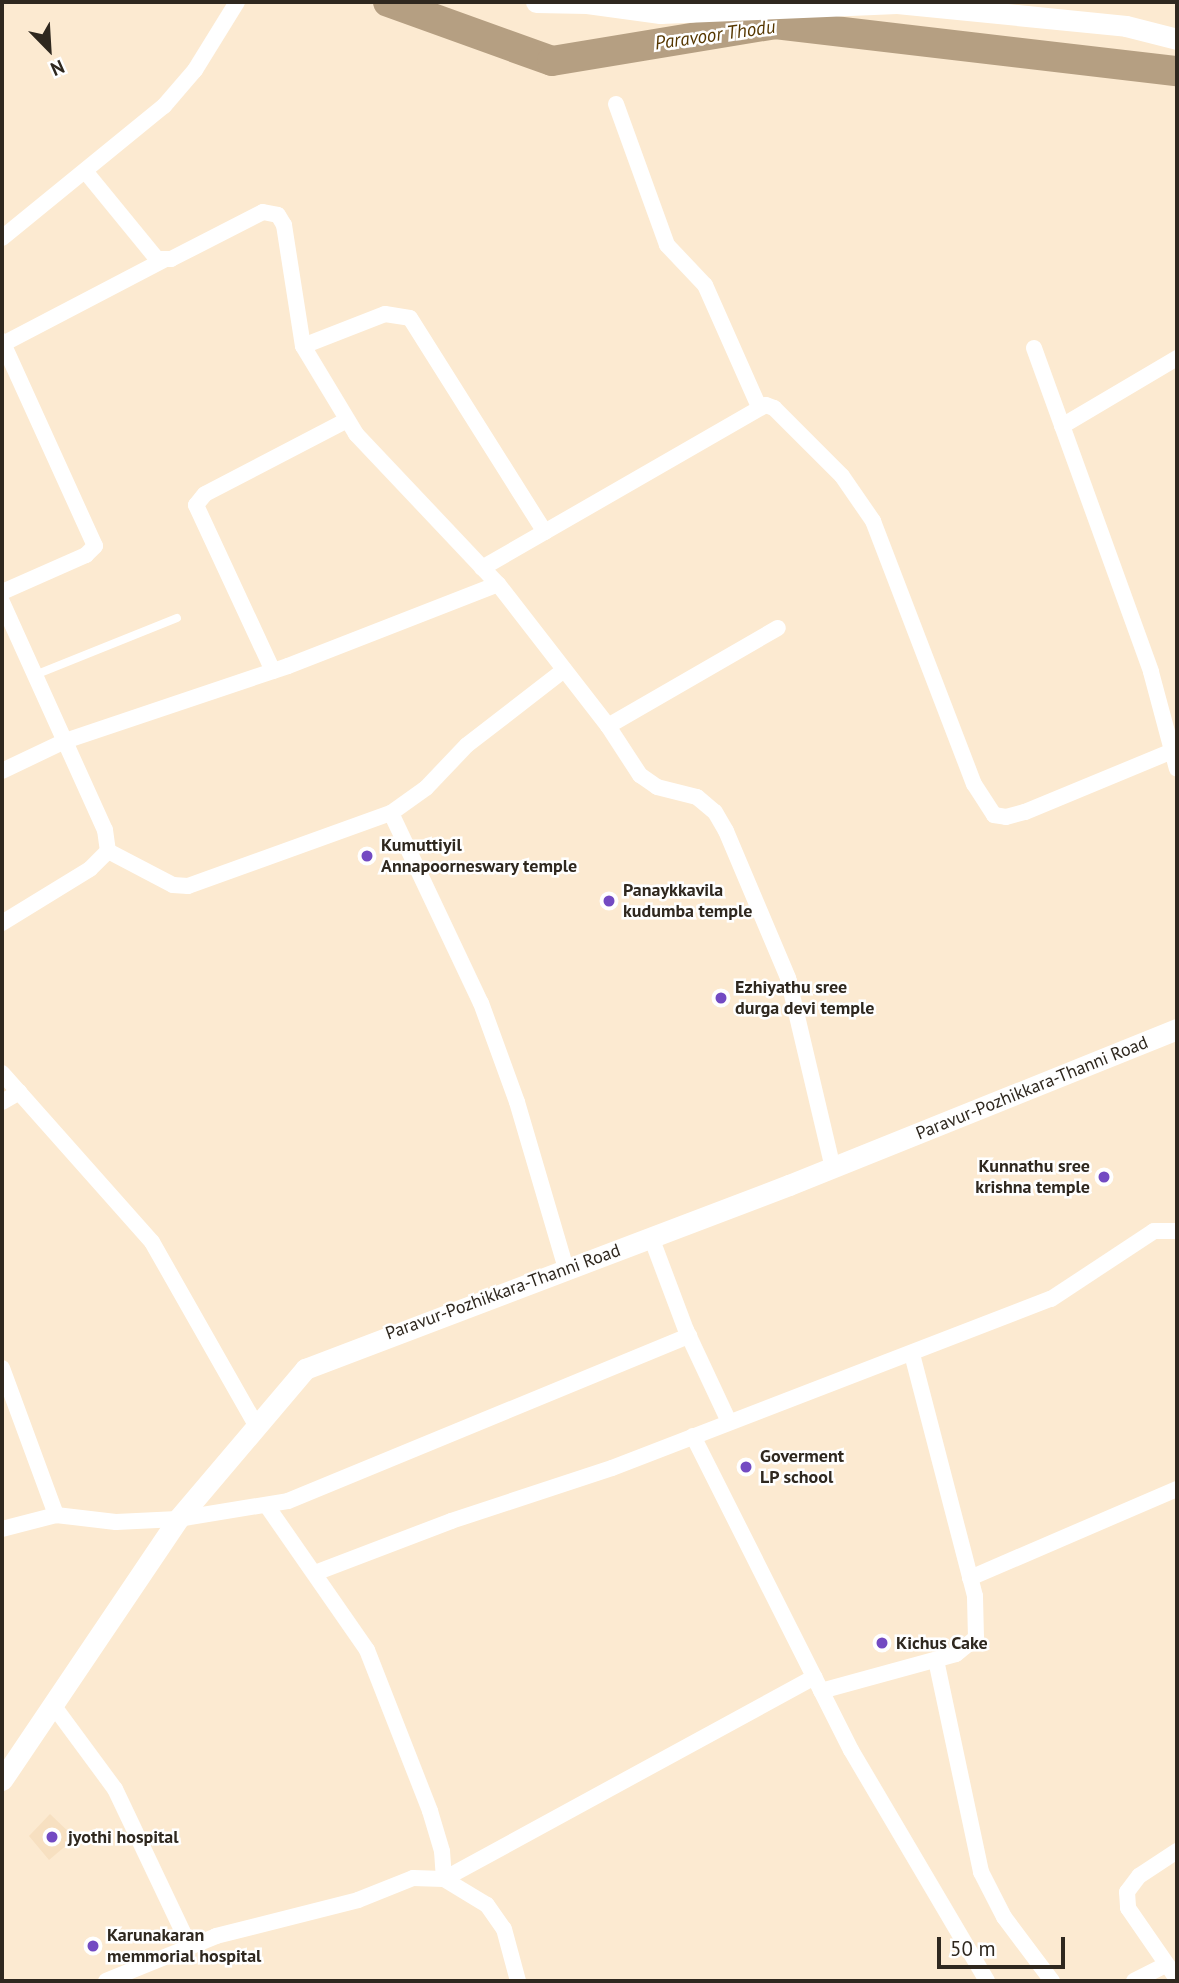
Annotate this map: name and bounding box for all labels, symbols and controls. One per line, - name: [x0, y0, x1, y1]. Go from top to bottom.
- north arrow: [14, 14, 84, 84]
- water label: Paravoor Thodu: [653, 15, 777, 55]
- text: N: [47, 55, 68, 82]
- place label: Kumuttiyil Annapoorneswary temple: [381, 835, 578, 878]
- marker: Kumuttiyil Annapoorneswary temple: [359, 848, 375, 864]
- place label: Panaykkavila kudumba temple: [623, 880, 753, 922]
- marker: Panaykkavila kudumba temple: [601, 893, 617, 909]
- place label: Ezhiyathu sree durga devi temple: [735, 977, 874, 1020]
- marker: Ezhiyathu sree durga devi temple: [713, 990, 729, 1006]
- street label: Paravur-Pozhikkara-Thanni Road: [913, 1031, 1151, 1145]
- place label: Kunnathu sree krishna temple: [975, 1156, 1090, 1198]
- marker: Kunnathu sree krishna temple: [1096, 1169, 1112, 1185]
- street label: Paravur-Pozhikkara-Thanni Road: [383, 1239, 623, 1345]
- place label: Goverment LP school: [760, 1446, 844, 1488]
- marker: Goverment LP school: [738, 1459, 754, 1475]
- place label: Kichus Cake: [896, 1632, 988, 1654]
- marker: Kichus Cake: [874, 1635, 890, 1651]
- place label: jyothi hospital: [68, 1826, 179, 1848]
- marker: jyothi hospital: [42, 1827, 62, 1847]
- scale bar: [941, 1924, 1069, 1968]
- place label: Karunakaran memmorial hospital: [107, 1925, 261, 1968]
- text: 50 m: [950, 1935, 996, 1962]
- marker: Karunakaran memmorial hospital: [85, 1938, 101, 1954]

